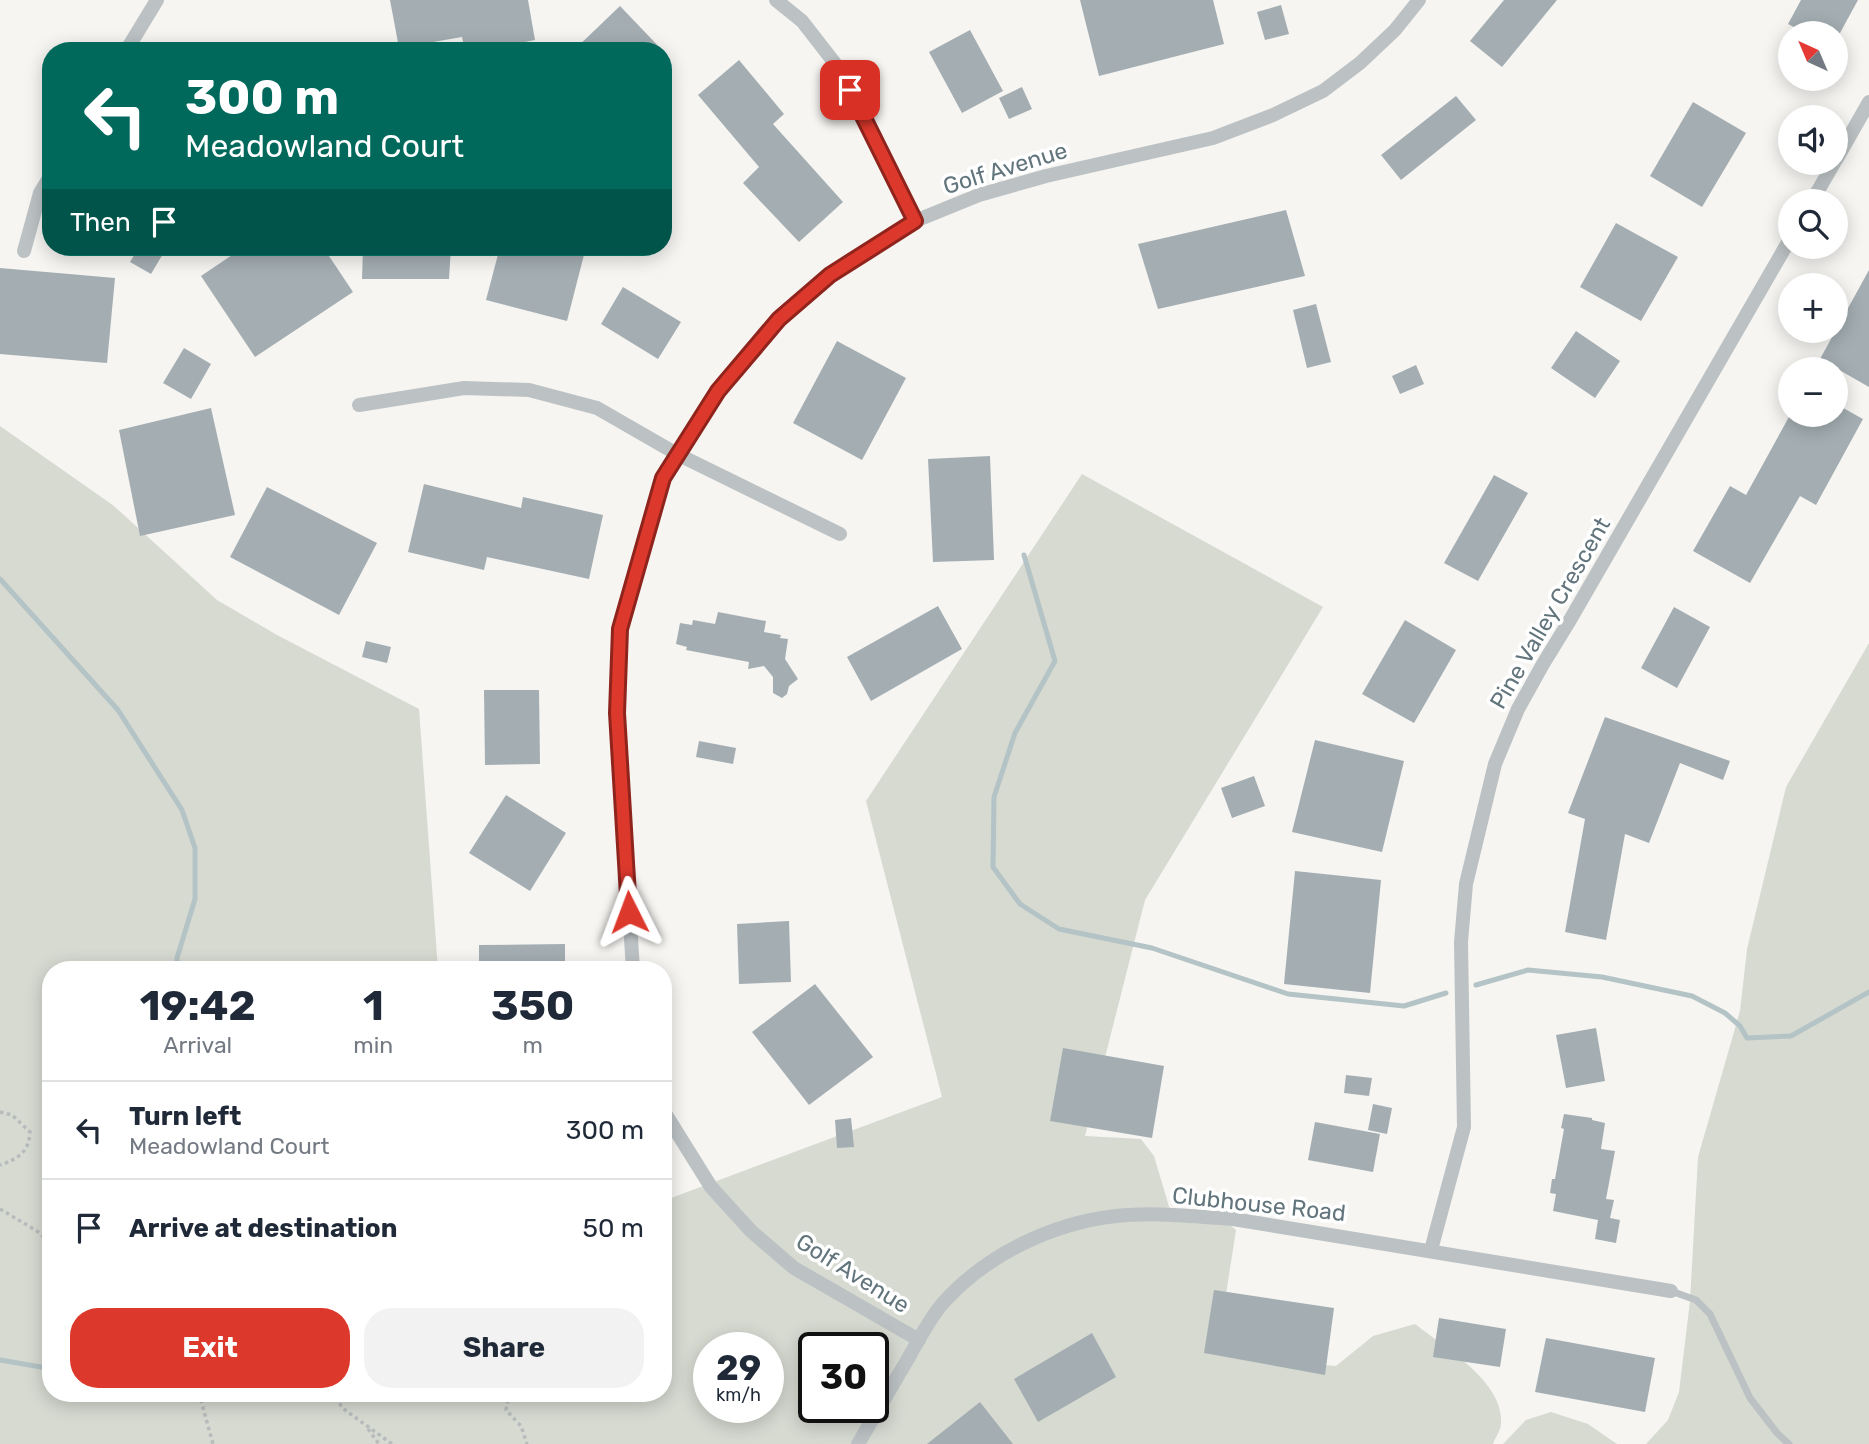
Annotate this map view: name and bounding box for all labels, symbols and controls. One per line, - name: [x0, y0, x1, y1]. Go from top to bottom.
- north arrow: [1778, 21, 1848, 91]
- map controls: [1778, 21, 1848, 427]
- pin: [820, 60, 880, 120]
- text: 300 m: [185, 68, 339, 126]
- icon: left: [70, 70, 161, 161]
- icon: arrive: [831, 71, 869, 109]
- button: sound: [1778, 105, 1848, 175]
- text: Meadowland Court: [185, 127, 464, 165]
- street label: Golf Avenue: [940, 136, 1070, 200]
- button: search: [1778, 189, 1848, 259]
- icon: arrive: [145, 203, 183, 241]
- text: Then: [70, 207, 131, 238]
- button: +: [1778, 273, 1848, 343]
- button: −: [1778, 357, 1848, 427]
- street label: Pine Valley Crescent: [1484, 512, 1616, 714]
- position arrow: [592, 875, 666, 949]
- text: 19:42: [140, 981, 256, 1031]
- text: 1: [363, 981, 384, 1031]
- text: 350: [491, 981, 574, 1031]
- text: Arrival: [163, 1031, 232, 1059]
- text: min: [353, 1031, 393, 1059]
- text: m: [522, 1031, 543, 1059]
- text: Turn left: [129, 1101, 241, 1132]
- icon: left: [70, 1111, 108, 1149]
- text: 300 m: [566, 1115, 644, 1146]
- text: Meadowland Court: [129, 1132, 330, 1160]
- street label: Clubhouse Road: [1171, 1181, 1347, 1227]
- icon: arrive: [70, 1209, 108, 1247]
- text: Arrive at destination: [129, 1213, 397, 1244]
- text: 50 m: [583, 1213, 644, 1244]
- street label: Golf Avenue: [791, 1227, 915, 1319]
- button: Exit: [70, 1308, 350, 1388]
- button: Share: [364, 1308, 644, 1388]
- speed limit sign: 30: [798, 1332, 889, 1423]
- text: 29: [716, 1347, 761, 1389]
- text: km/h: [716, 1384, 761, 1406]

